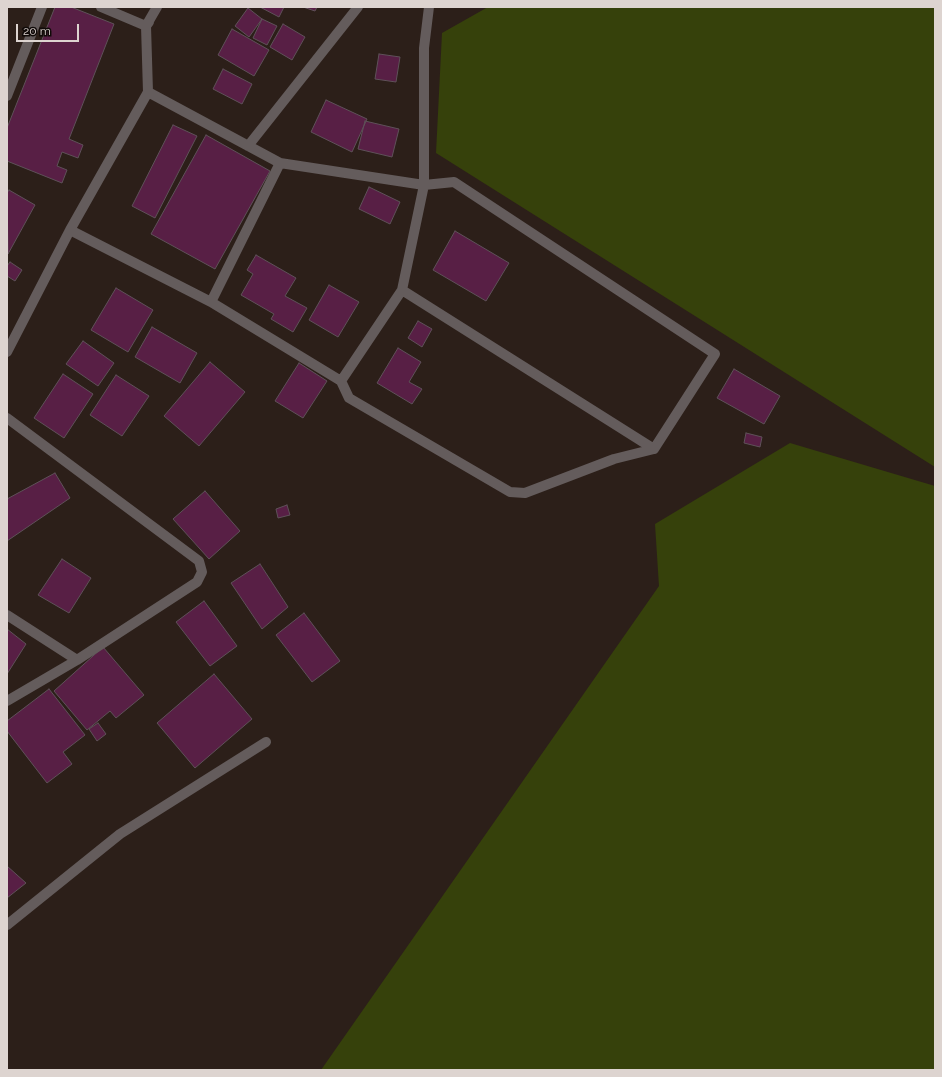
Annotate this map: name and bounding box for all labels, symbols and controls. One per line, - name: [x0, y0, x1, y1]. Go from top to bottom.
- scale bar: [18, 16, 81, 42]
- text: 20 m: [23, 24, 51, 38]

